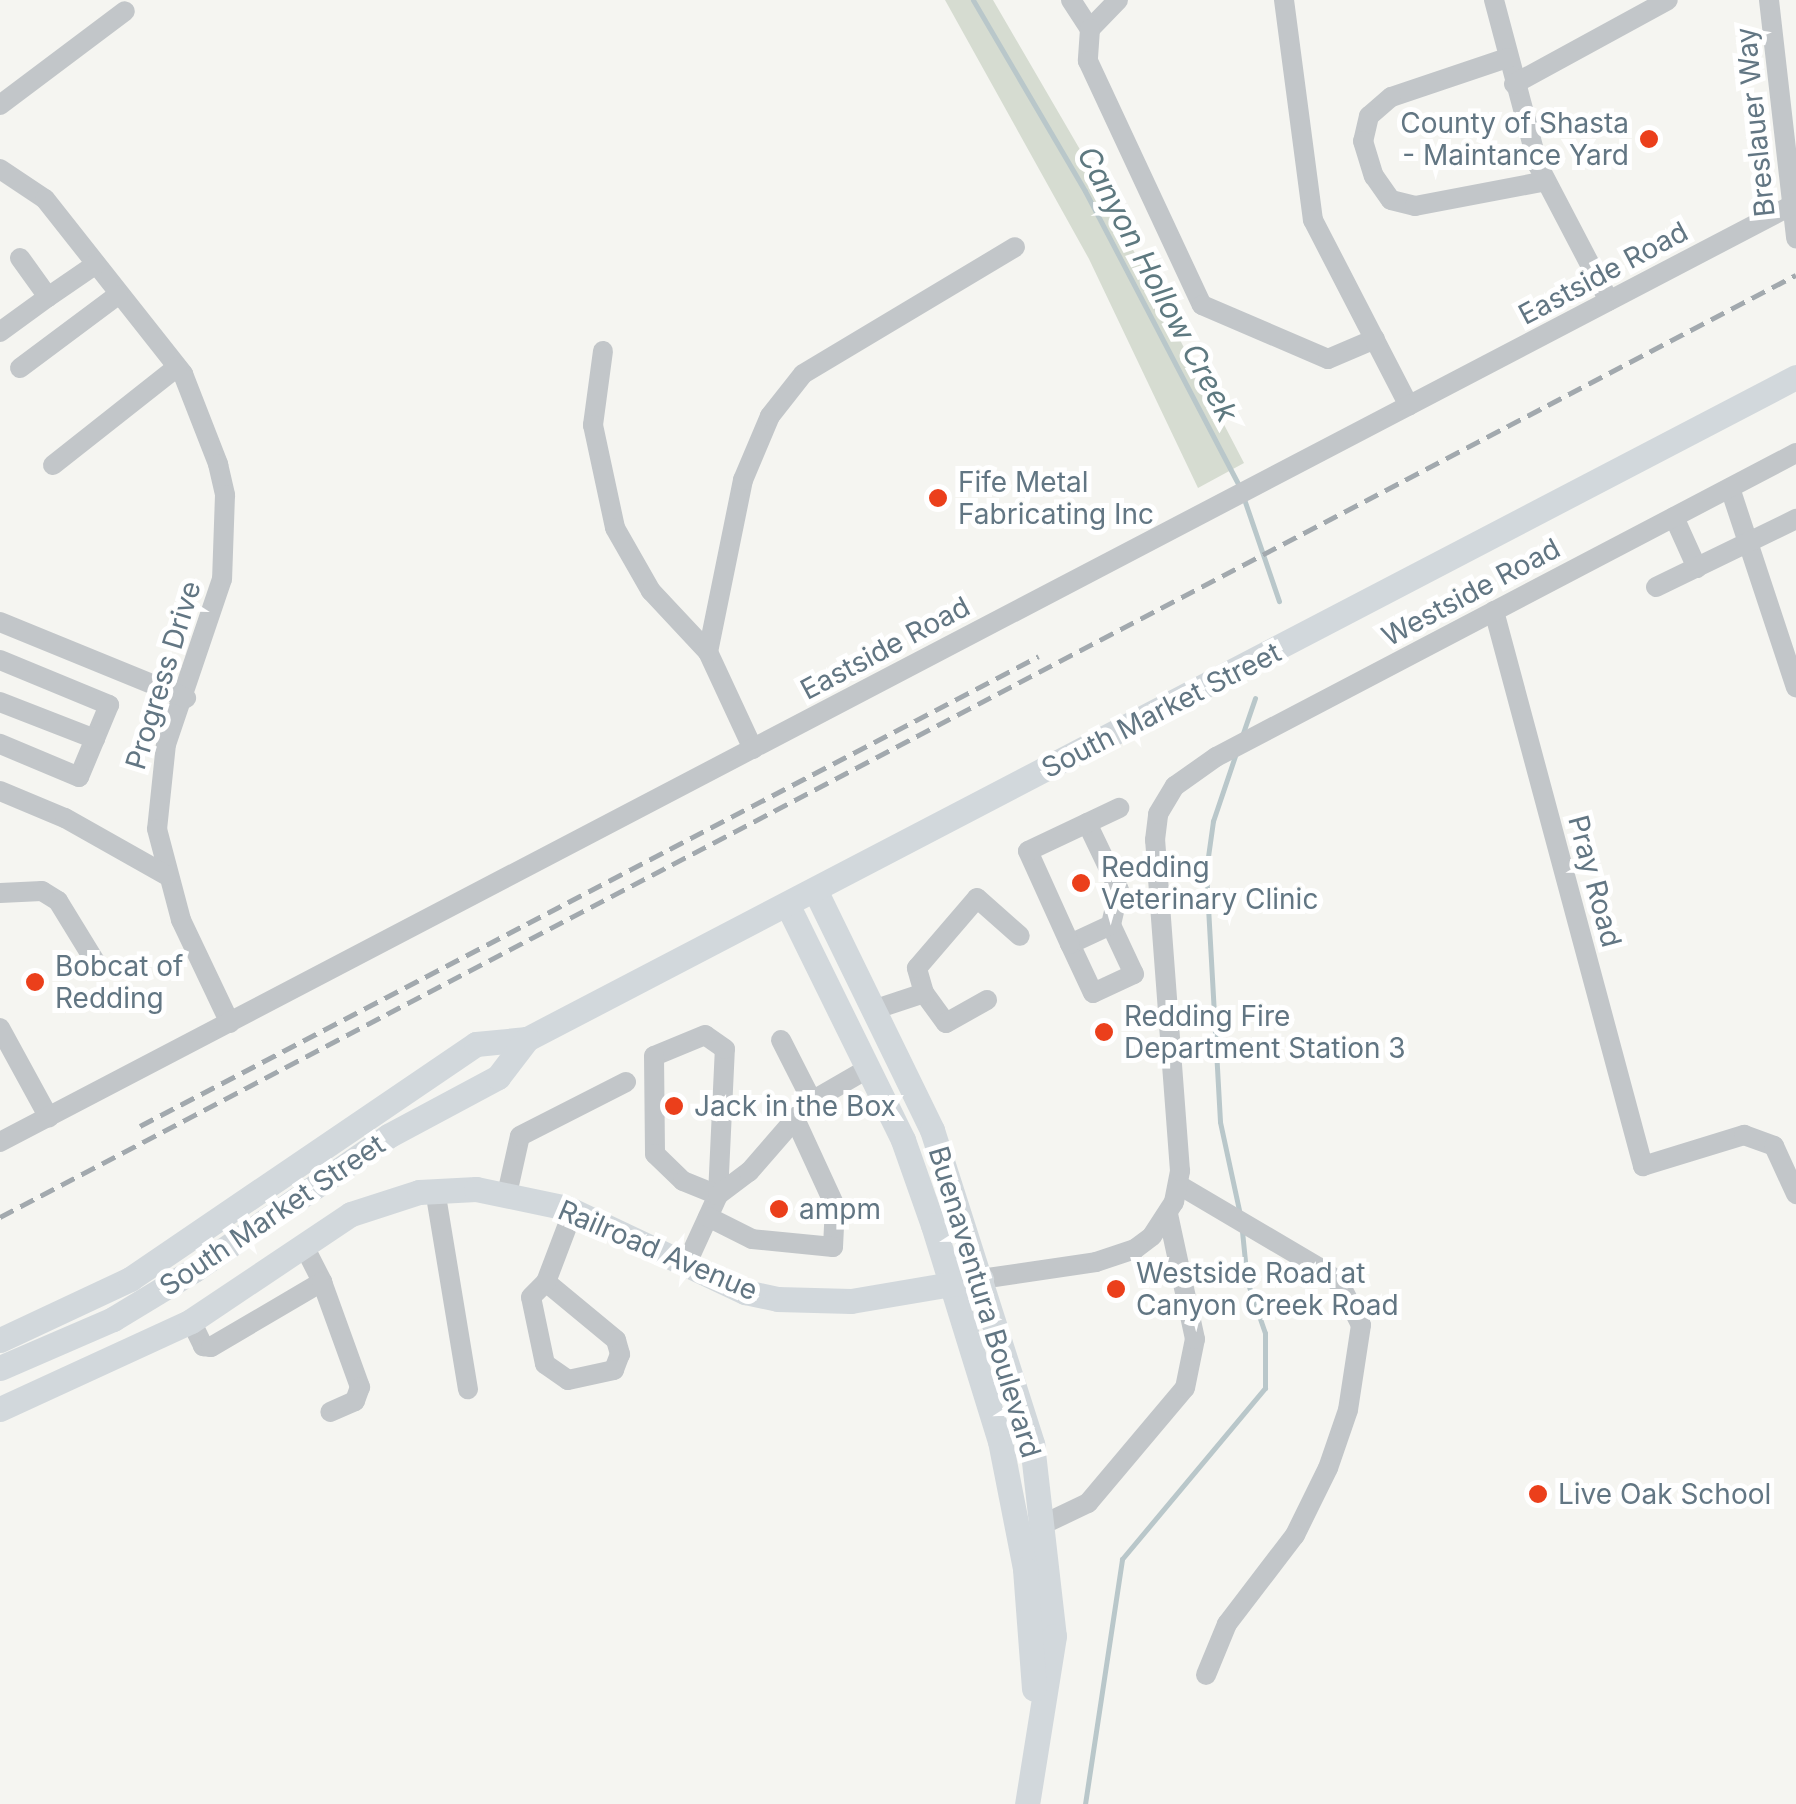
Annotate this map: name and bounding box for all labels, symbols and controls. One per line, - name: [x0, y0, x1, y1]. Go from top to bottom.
- street label: Breslauer Way: [1728, 26, 1782, 218]
- place label: County of Shasta - Maintance Yard: [1400, 106, 1629, 172]
- marker: County of Shasta - Maintance Yard: [1638, 128, 1660, 150]
- water label: Canyon Hollow Creek: [1070, 140, 1246, 428]
- street label: Eastside Road: [1513, 214, 1693, 332]
- place label: Fife Metal Fabricating Inc: [958, 465, 1154, 531]
- marker: Fife Metal Fabricating Inc: [927, 487, 949, 509]
- street label: Westside Road: [1376, 531, 1566, 653]
- street label: Progress Drive: [118, 577, 208, 773]
- street label: Eastside Road: [795, 589, 975, 707]
- street label: South Market Street: [1036, 635, 1286, 785]
- street label: Pray Road: [1561, 812, 1629, 950]
- place label: Redding Veterinary Clinic: [1101, 850, 1318, 916]
- marker: Redding Veterinary Clinic: [1070, 872, 1092, 894]
- place label: Bobcat of Redding: [55, 949, 183, 1015]
- marker: Bobcat of Redding: [24, 971, 46, 993]
- place label: Redding Fire Department Station 3: [1124, 999, 1406, 1065]
- marker: Redding Fire Department Station 3: [1093, 1021, 1115, 1043]
- place label: Jack in the Box: [694, 1089, 896, 1123]
- marker: Jack in the Box: [663, 1095, 685, 1117]
- street label: South Market Street: [153, 1127, 391, 1303]
- street label: Buenaventura Boulevard: [922, 1142, 1048, 1462]
- place label: ampm: [799, 1192, 881, 1226]
- street label: Railroad Avenue: [553, 1193, 763, 1307]
- marker: ampm: [768, 1198, 790, 1220]
- place label: Westside Road at Canyon Creek Road: [1136, 1256, 1399, 1322]
- marker: Westside Road at Canyon Creek Road: [1105, 1278, 1127, 1300]
- place label: Live Oak School: [1558, 1477, 1771, 1511]
- marker: Live Oak School: [1527, 1483, 1549, 1505]

